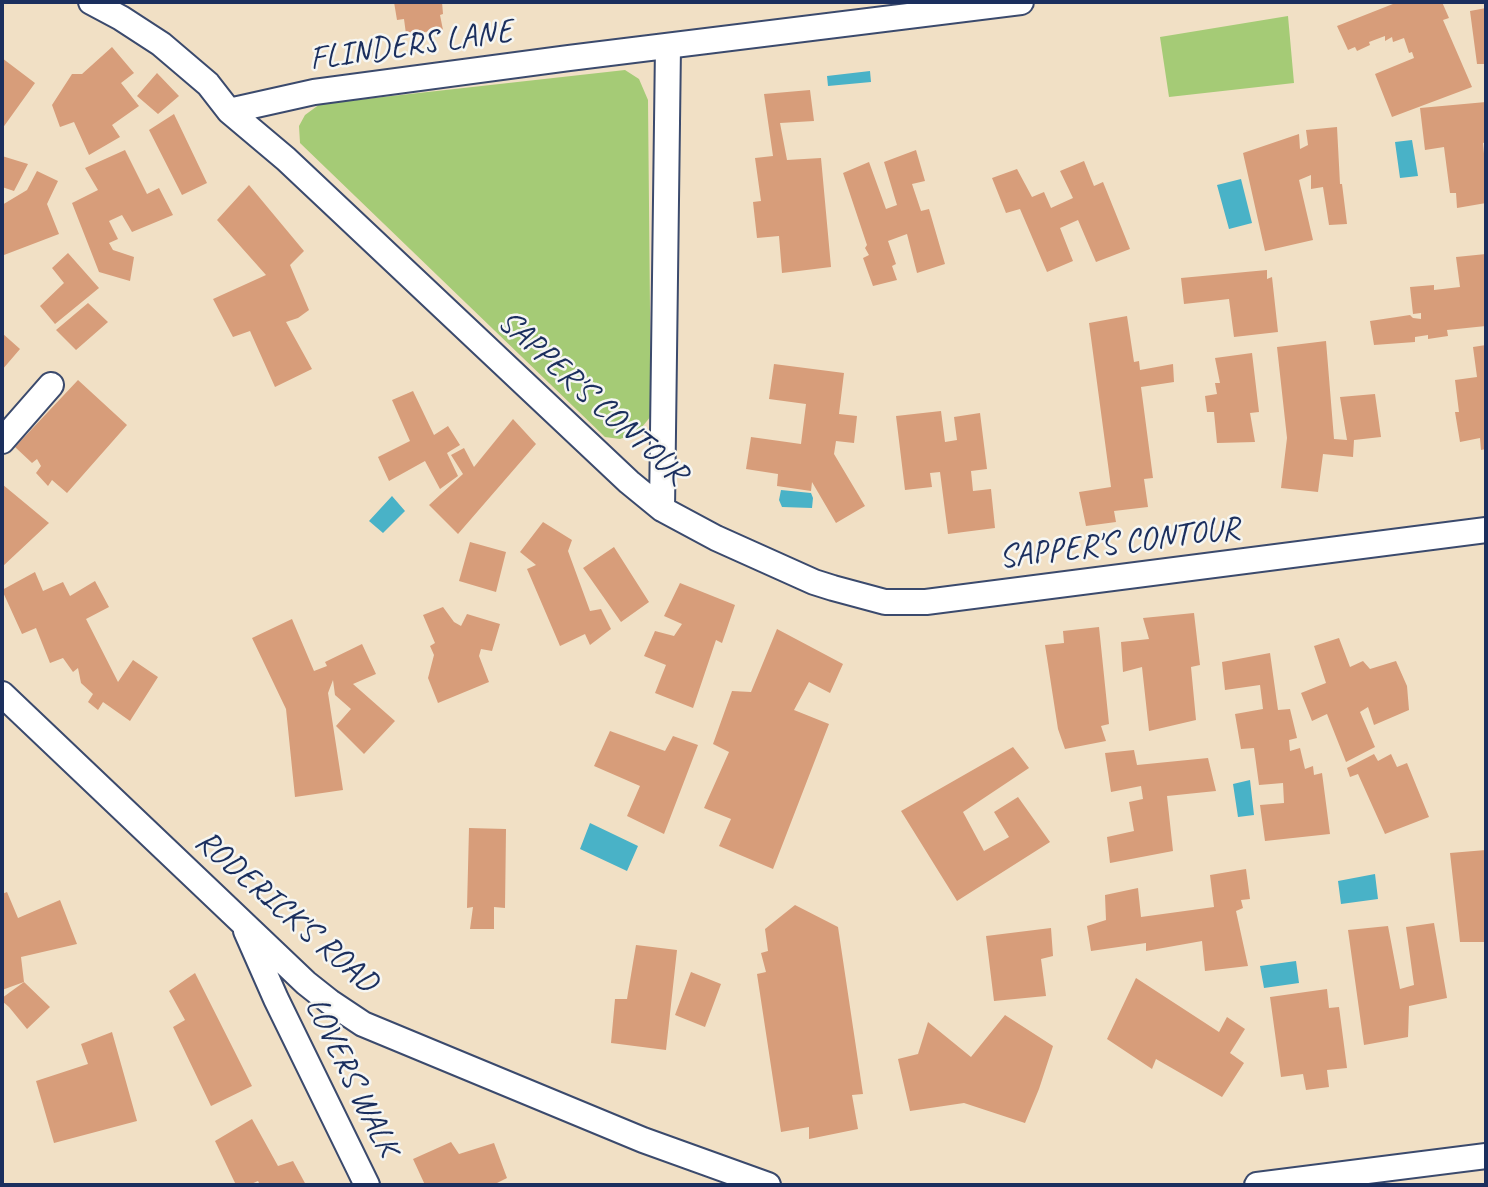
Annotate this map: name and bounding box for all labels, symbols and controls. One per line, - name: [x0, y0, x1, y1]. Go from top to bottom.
- street label: FLINDERS LANE: [307, 12, 515, 80]
- street label: SAPPER'S CONTOUR: [489, 302, 695, 494]
- street label: SAPPER'S CONTOUR: [997, 510, 1241, 578]
- street label: RODERICK'S ROAD: [187, 822, 385, 1002]
- street label: LOVERS WALK: [296, 991, 406, 1163]

